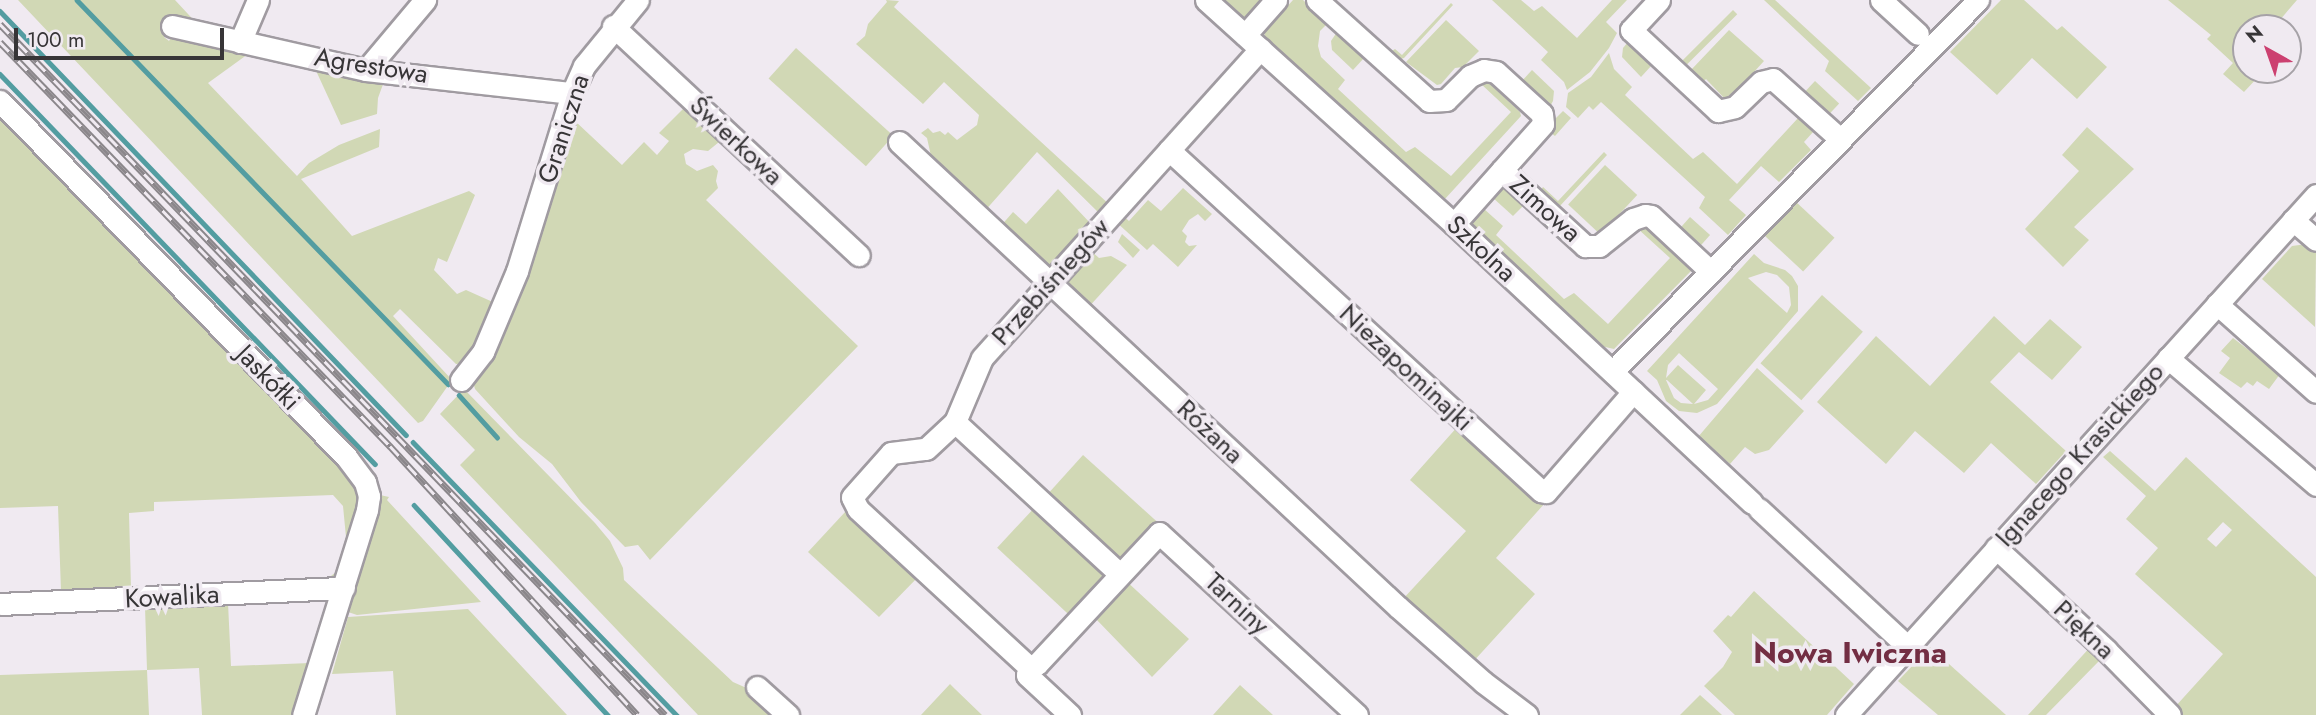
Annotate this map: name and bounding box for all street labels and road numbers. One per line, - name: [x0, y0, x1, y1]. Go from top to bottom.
- street label: Agrestowa: [312, 42, 430, 90]
- street label: Graniczna: [532, 71, 596, 187]
- street label: Świerkowa: [683, 90, 789, 192]
- street label: Zimowa: [1503, 169, 1587, 249]
- street label: Szkolna: [1440, 209, 1522, 289]
- street label: Przebiśniegów: [986, 212, 1116, 352]
- street label: Niezapominajki: [1333, 298, 1479, 438]
- street label: Jaskółki: [229, 339, 307, 417]
- street label: Ignacego Krasickiego: [1989, 357, 2171, 553]
- street label: Różana: [1170, 394, 1250, 470]
- street label: Tarniny: [1198, 567, 1276, 641]
- street label: Kowalika: [124, 579, 220, 615]
- street label: Piękna: [2047, 594, 2121, 666]

